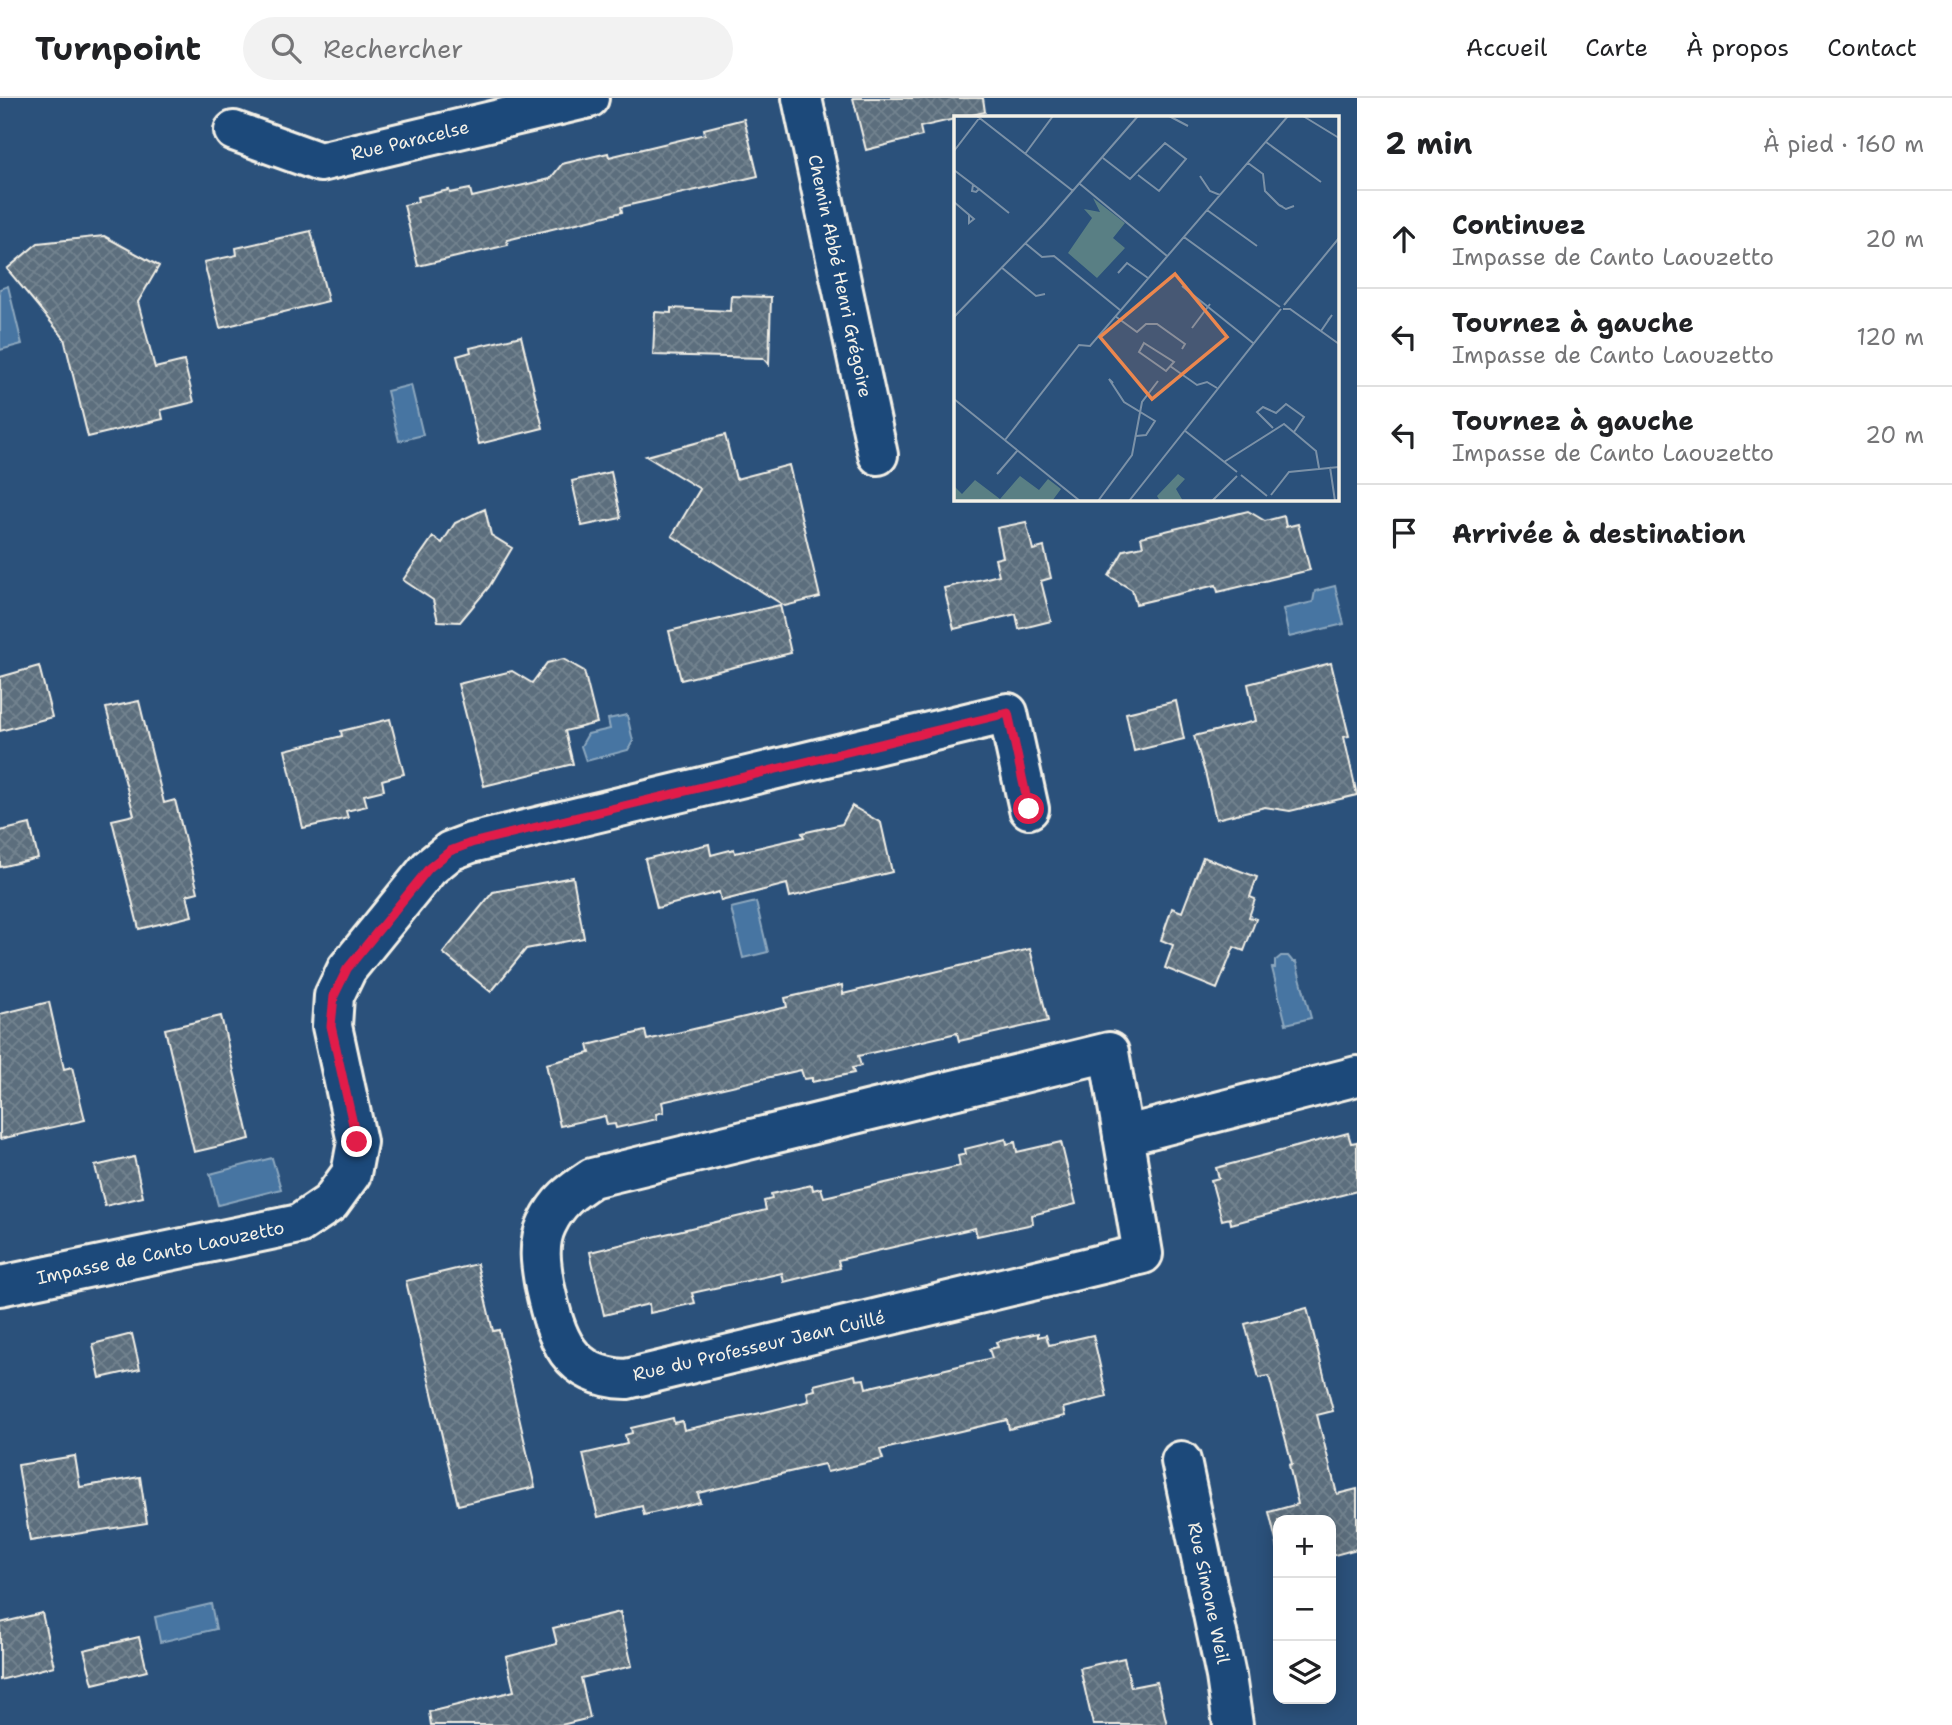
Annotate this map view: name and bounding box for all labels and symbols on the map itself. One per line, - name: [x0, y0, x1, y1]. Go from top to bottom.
- street label: Rue Paracelse: [349, 115, 472, 166]
- inset map: [954, 116, 1339, 500]
- street label: Chemin Abbé Henri Grégoire: [802, 152, 877, 400]
- route start: [1013, 793, 1044, 824]
- route end: [341, 1126, 372, 1157]
- street label: Impasse de Canto Laouzetto: [35, 1215, 287, 1290]
- street label: Rue du Professeur Jean Cuillé: [631, 1305, 887, 1387]
- street label: Rue Simone Weil: [1182, 1520, 1235, 1667]

